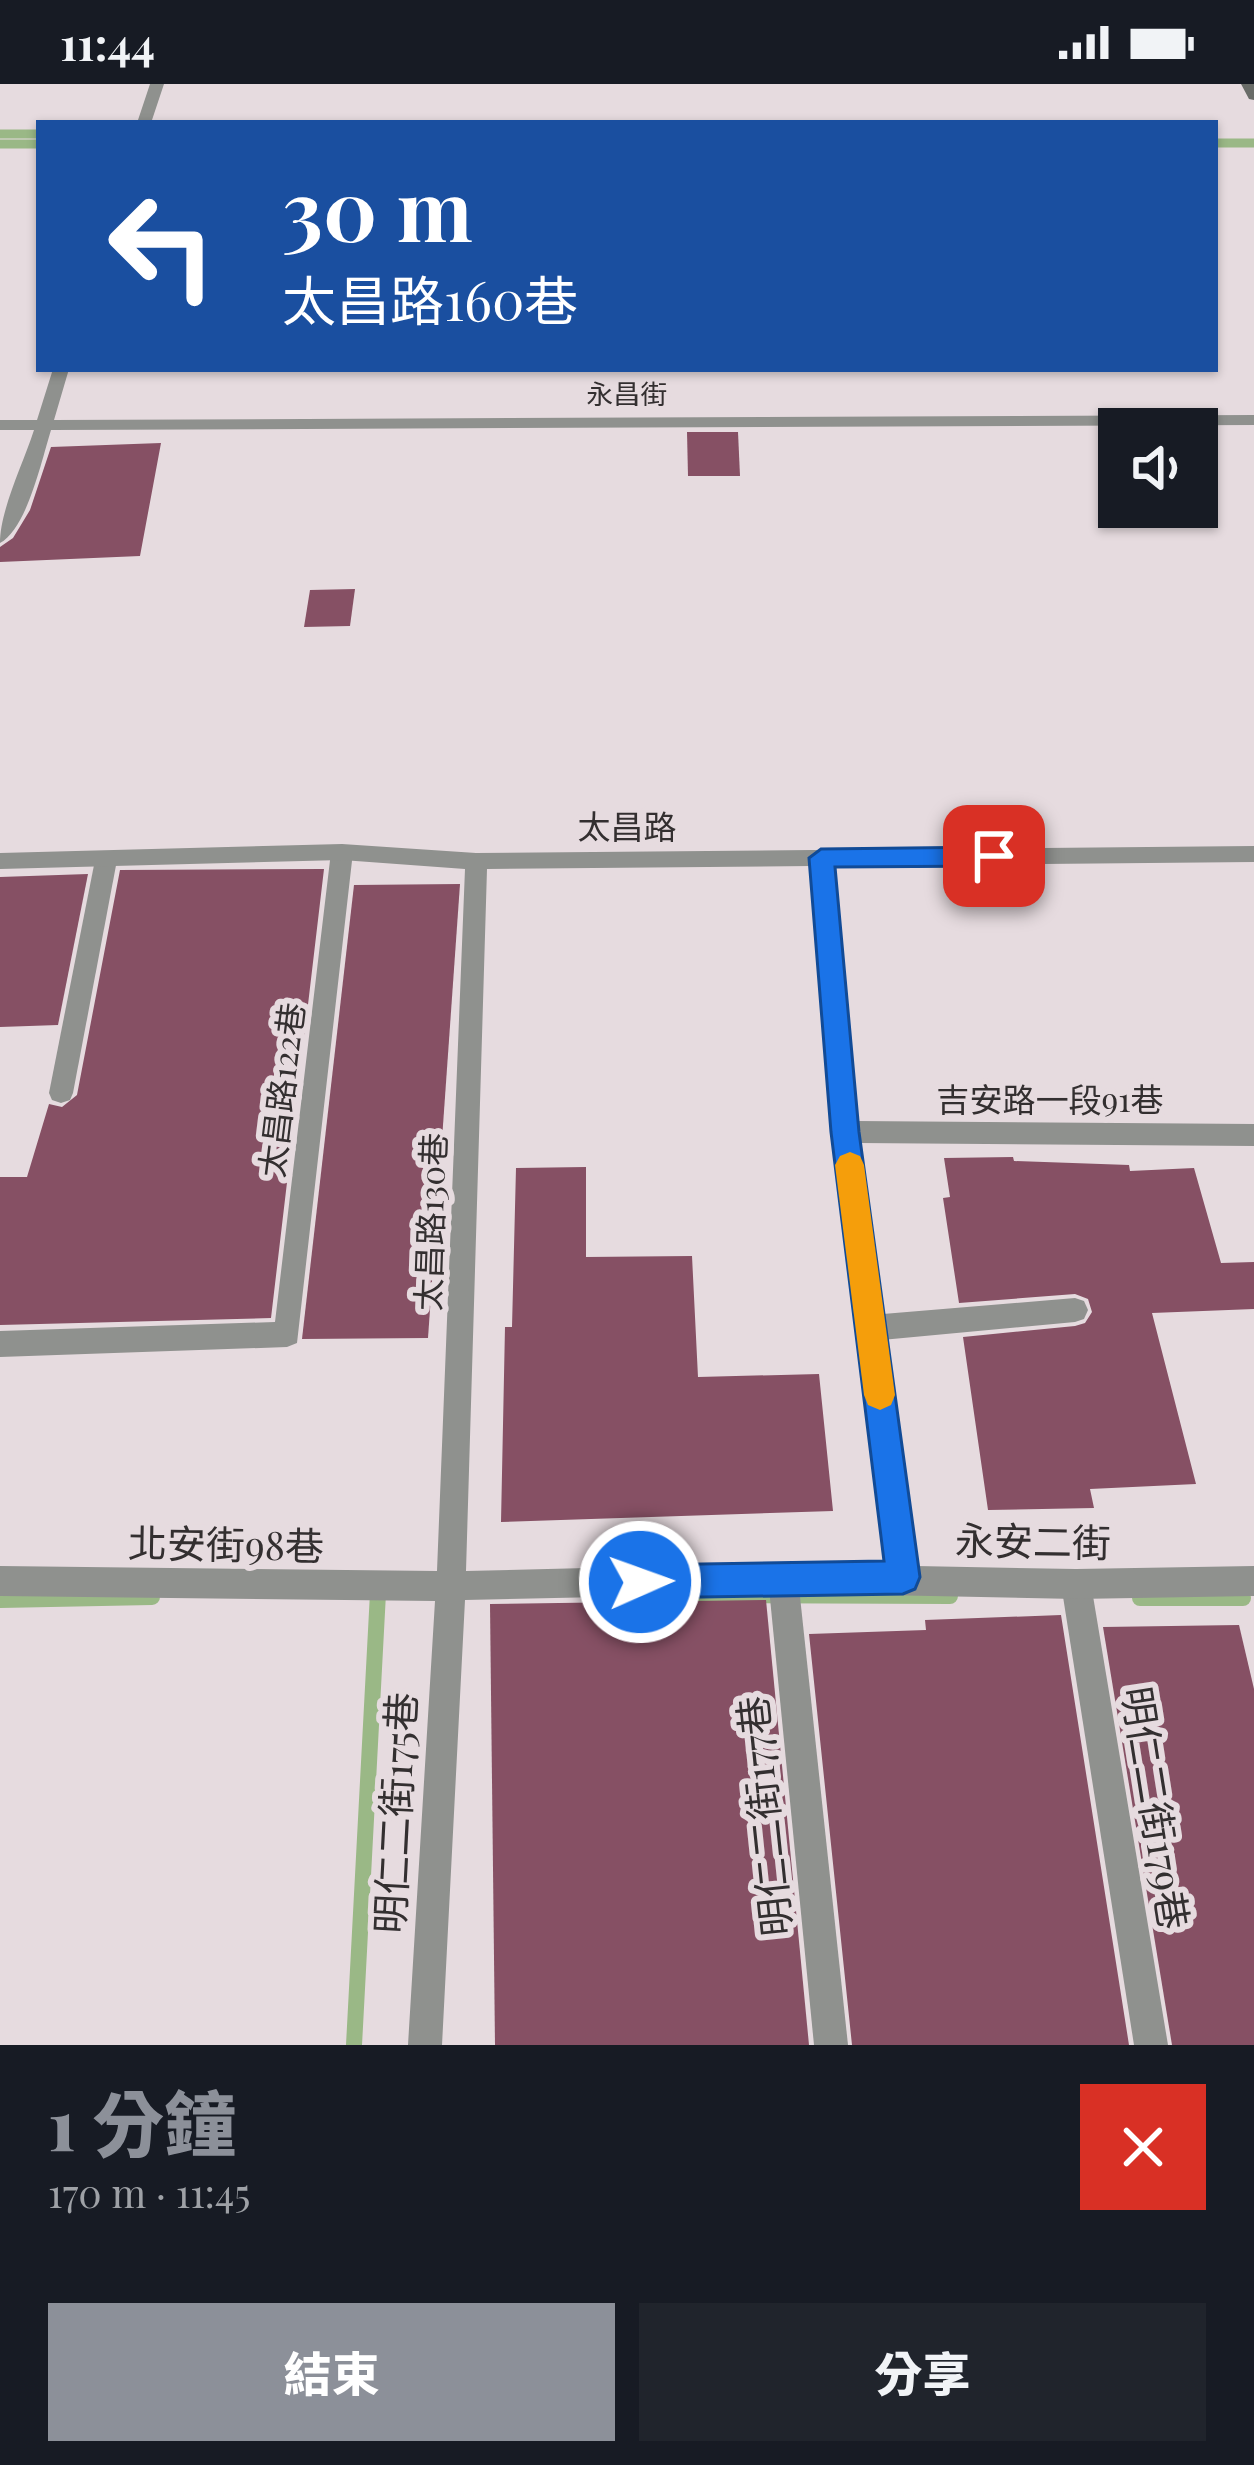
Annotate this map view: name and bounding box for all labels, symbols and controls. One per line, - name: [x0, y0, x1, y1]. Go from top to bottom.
- text: 11:44: [60, 12, 155, 72]
- text: 30 m: [282, 151, 473, 263]
- icon: left: [84, 168, 240, 324]
- text: 太昌路160巷: [282, 263, 578, 335]
- street label: 永昌街: [587, 375, 668, 411]
- map controls: [1098, 408, 1218, 528]
- button: sound: [1098, 408, 1218, 528]
- street label: 太昌路: [578, 803, 677, 847]
- pin: [943, 805, 1045, 907]
- icon: arrive: [961, 823, 1027, 889]
- street label: 太昌路122巷: [247, 1000, 313, 1180]
- street label: 吉安路一段91巷: [936, 1076, 1164, 1120]
- street label: 太昌路130巷: [404, 1132, 454, 1312]
- street label: 永安二街: [955, 1513, 1111, 1567]
- street label: 北安街98巷: [128, 1515, 325, 1571]
- position arrow: [577, 1519, 703, 1645]
- street label: 明仁二街179巷: [1112, 1683, 1202, 1933]
- street label: 明仁二街175巷: [362, 1691, 426, 1935]
- street label: 明仁二街177巷: [725, 1694, 801, 1939]
- text: 1 分鐘: [48, 2073, 236, 2169]
- button: close: [1080, 2084, 1206, 2210]
- text: 170 m · 11:45: [48, 2166, 250, 2218]
- button: 結束: [48, 2303, 615, 2441]
- button: 分享: [639, 2303, 1206, 2441]

